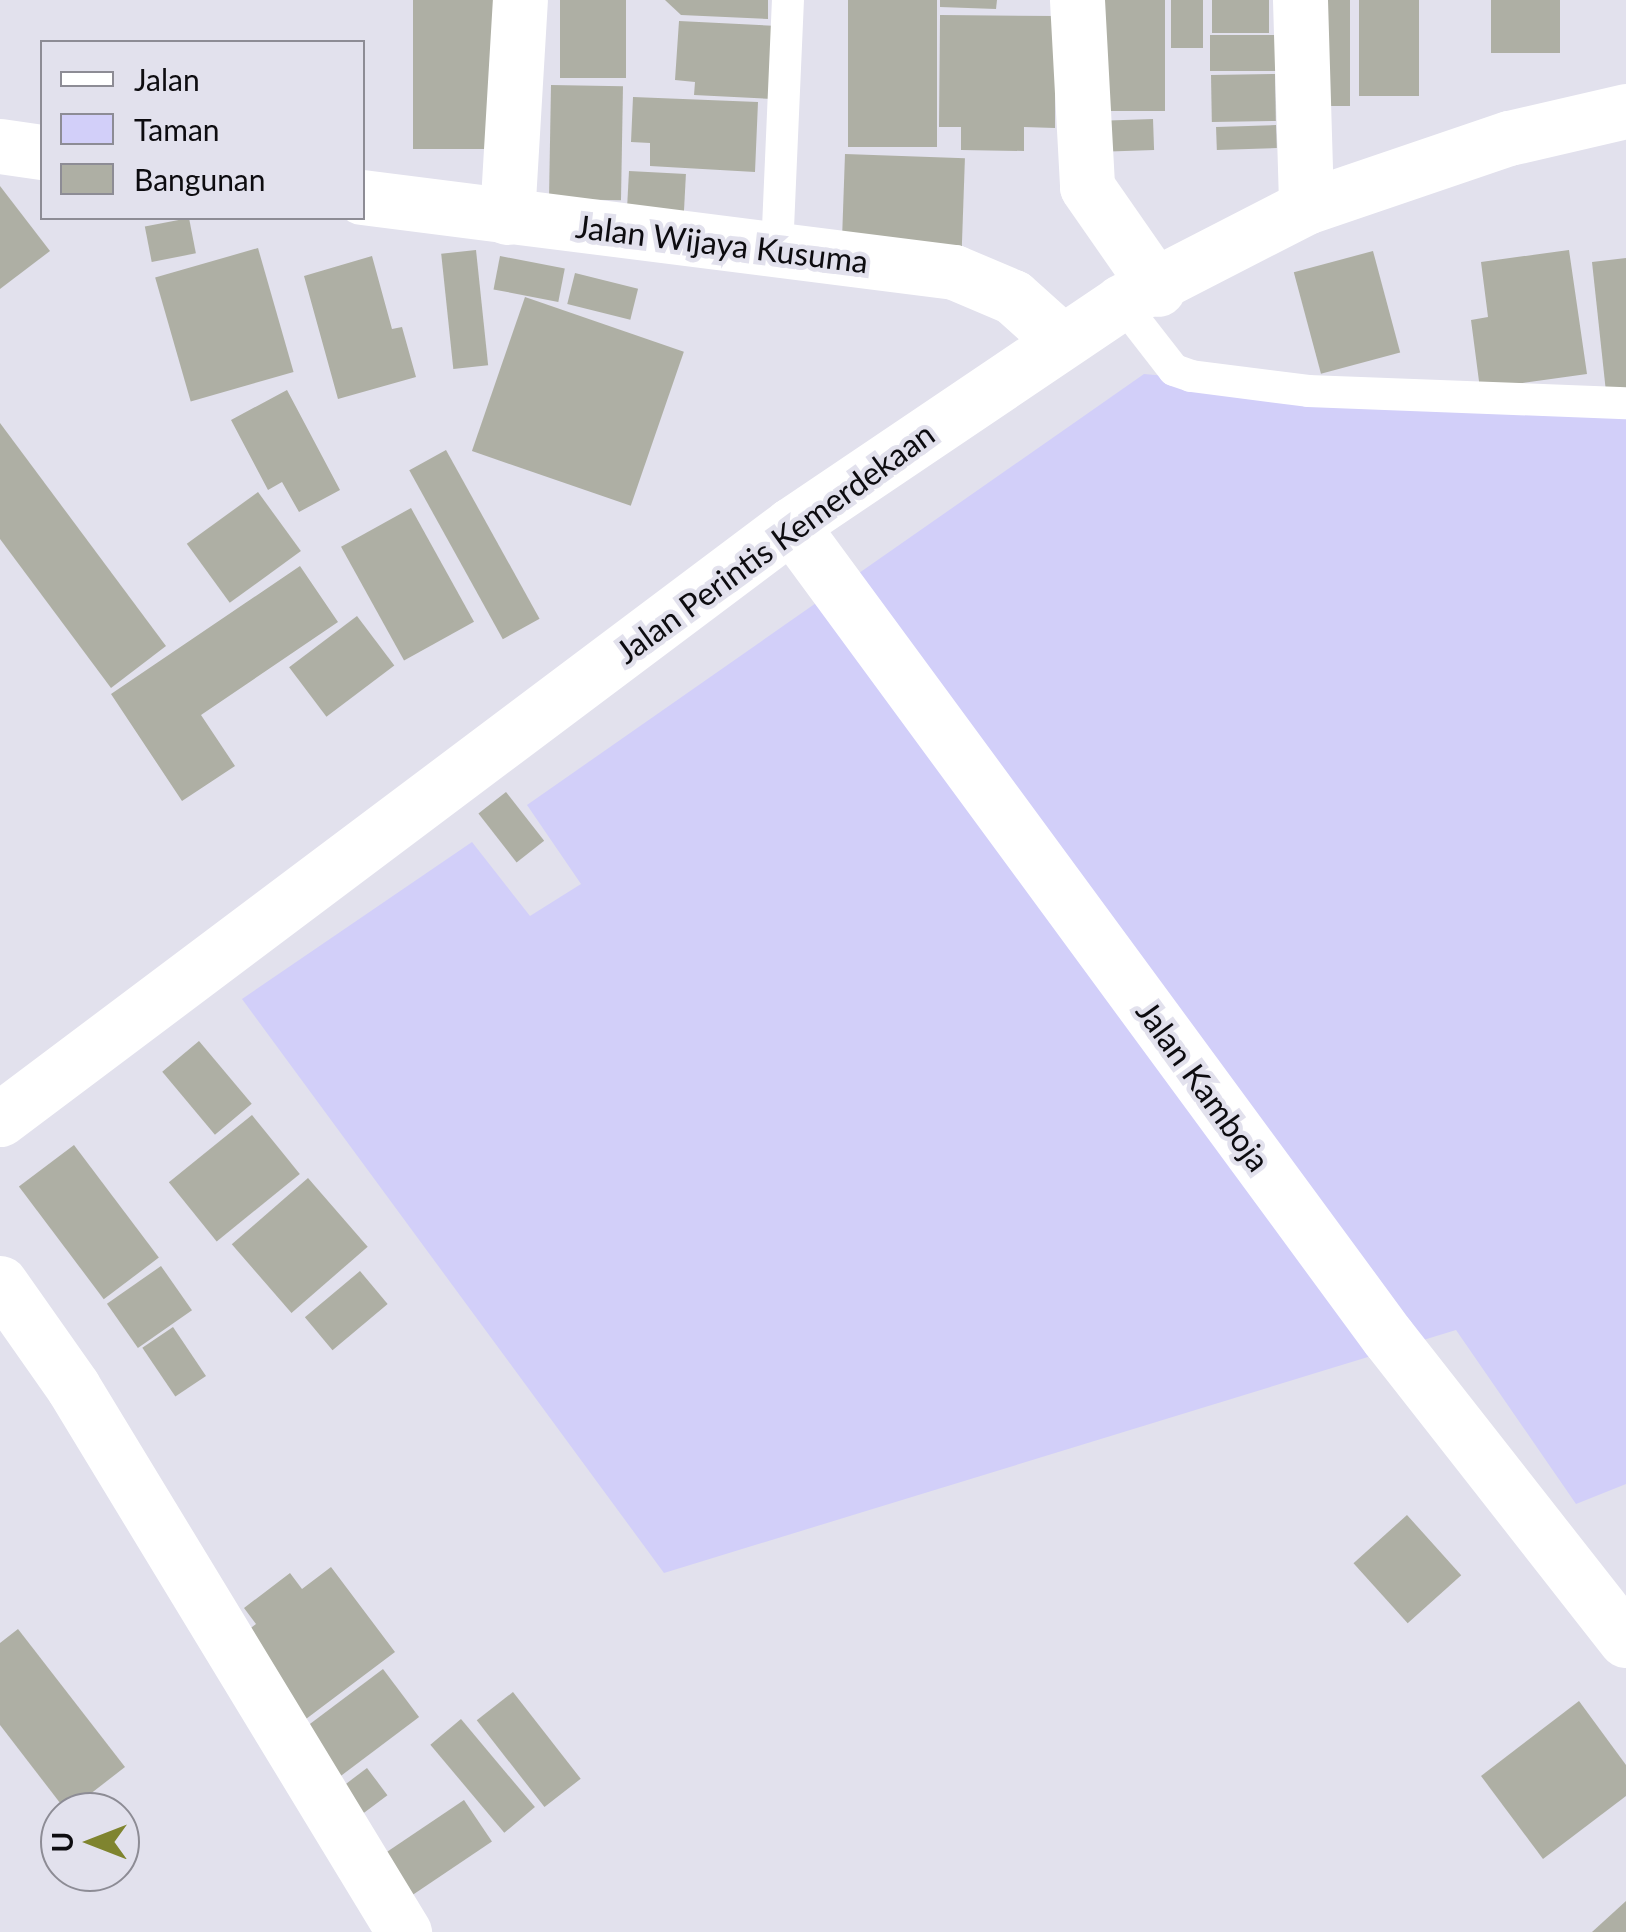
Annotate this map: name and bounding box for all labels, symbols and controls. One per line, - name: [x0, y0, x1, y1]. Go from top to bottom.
- legend: [40, 40, 365, 220]
- text: Jalan: [134, 61, 200, 97]
- text: Taman: [134, 111, 220, 147]
- text: Bangunan: [134, 161, 266, 197]
- street label: Jalan Wijaya Kusuma: [573, 207, 871, 281]
- street label: Jalan Perintis Kemerdekaan: [608, 415, 942, 671]
- street label: Jalan Kamboja: [1128, 993, 1278, 1179]
- north arrow: [40, 1792, 140, 1892]
- text: U: [45, 1832, 79, 1852]

